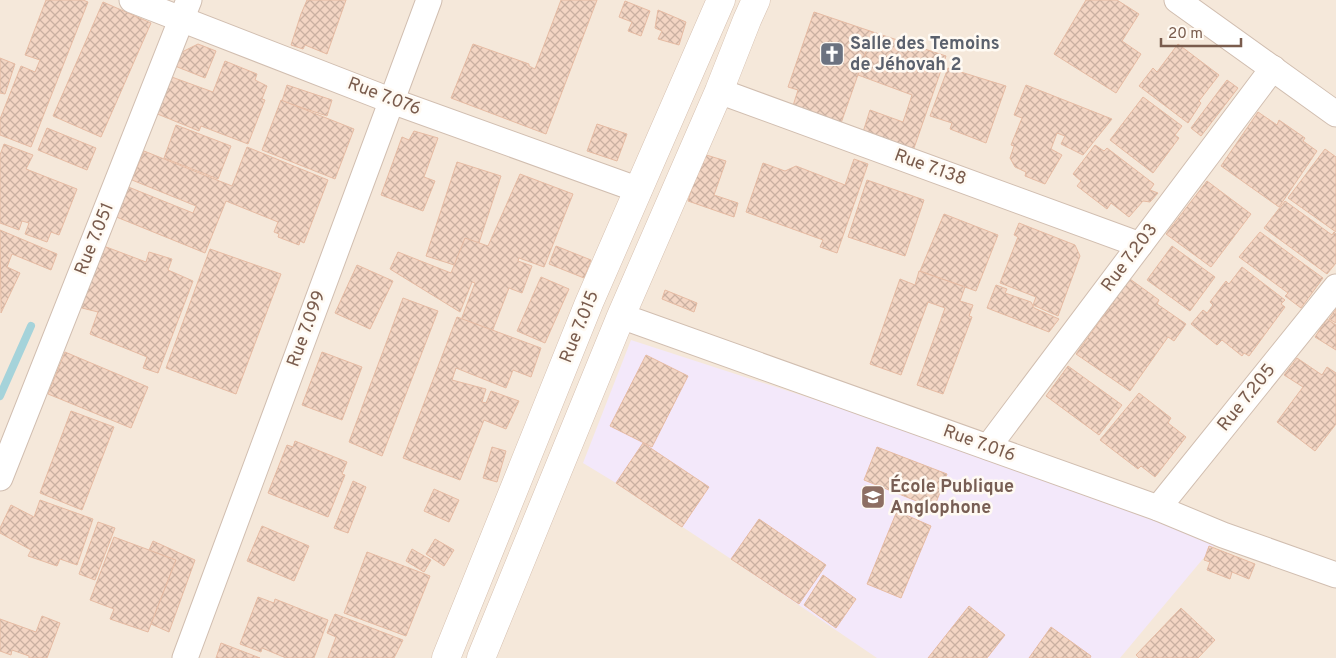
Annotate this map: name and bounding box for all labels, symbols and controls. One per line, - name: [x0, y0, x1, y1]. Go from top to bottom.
- scale bar: [1161, 15, 1241, 47]
- text: 20 m: [1168, 25, 1203, 44]
- place label: Salle des Temoins de Jéhovah 2: [850, 33, 1000, 77]
- church icon: Salle des Temoins de Jéhovah 2: [819, 41, 845, 67]
- street label: Rue 7.076: [344, 72, 424, 122]
- street label: Rue 7.138: [891, 144, 969, 192]
- street label: Rue 7.051: [70, 199, 120, 279]
- street label: Rue 7.203: [1097, 219, 1163, 297]
- street label: Rue 7.015: [555, 287, 605, 367]
- street label: Rue 7.099: [283, 288, 331, 370]
- street label: Rue 7.205: [1213, 360, 1281, 436]
- street label: Rue 7.016: [940, 420, 1018, 468]
- place label: École Publique Anglophone: [890, 474, 1014, 520]
- school or university icon: École Publique Anglophone: [860, 484, 886, 510]

